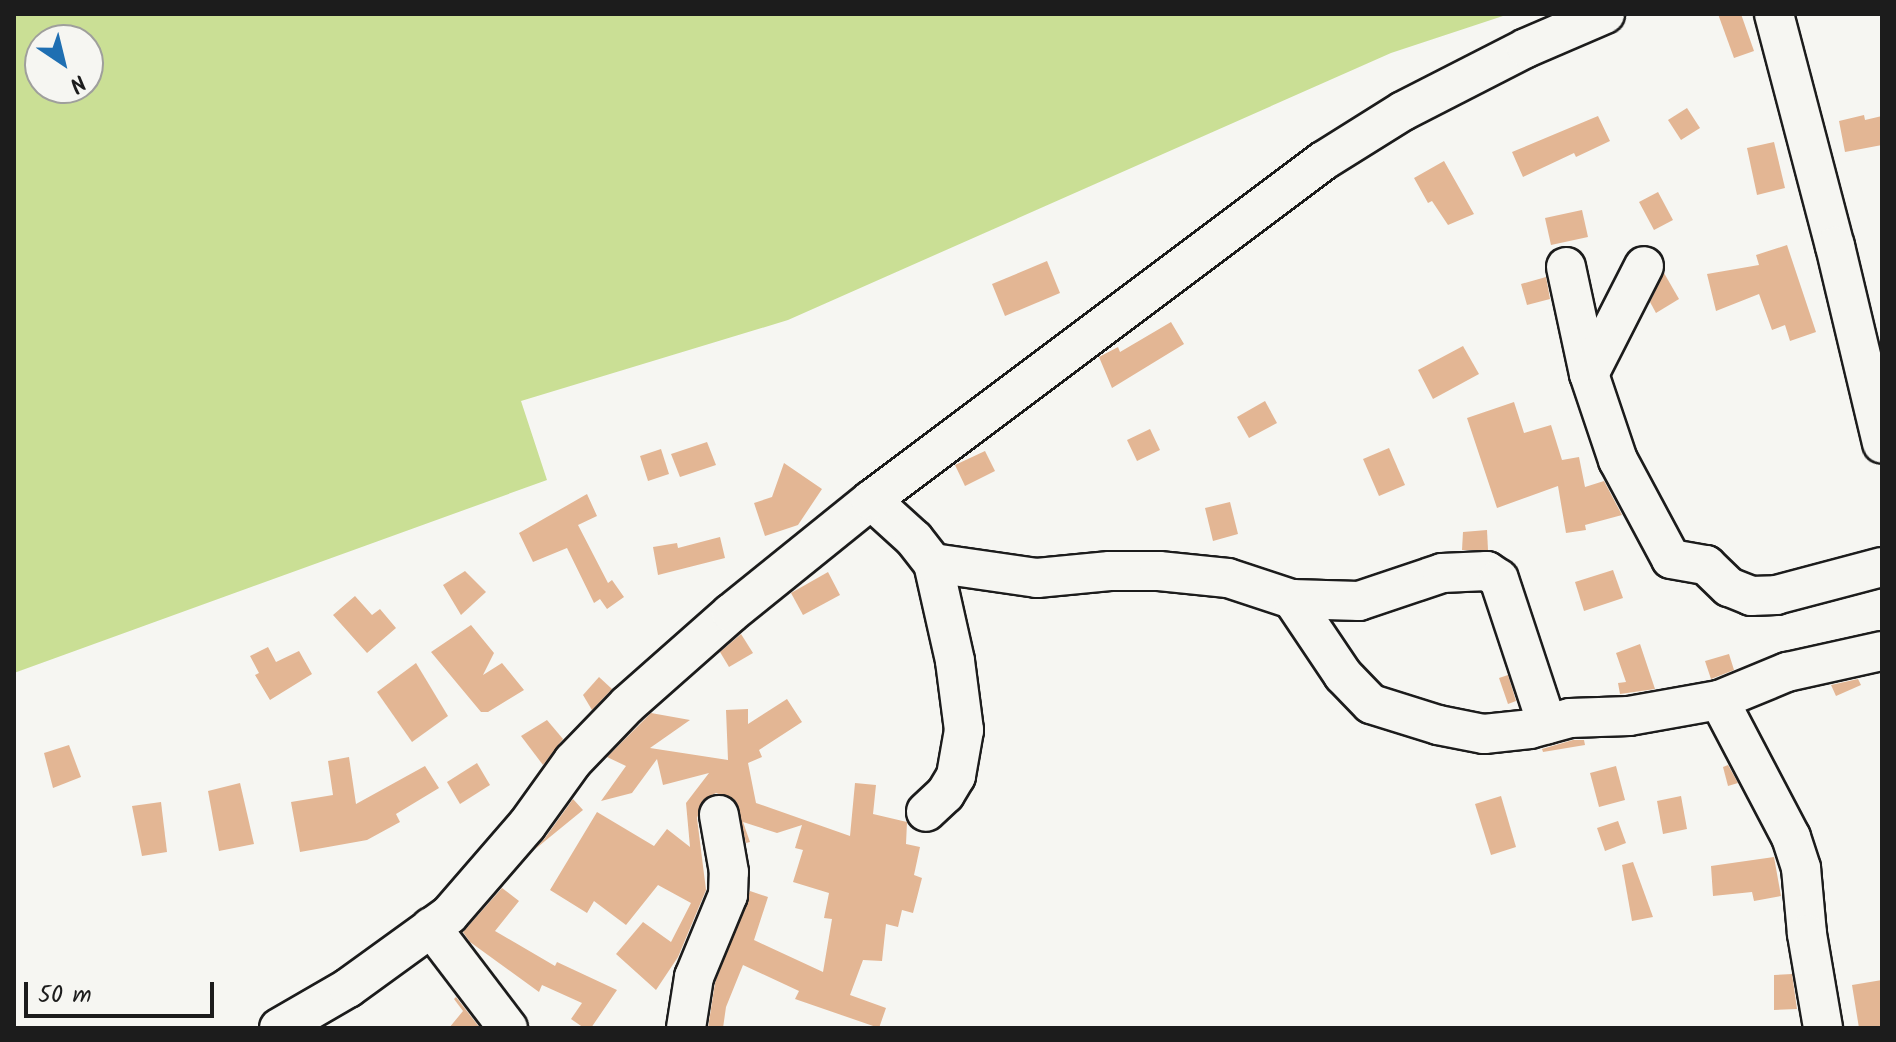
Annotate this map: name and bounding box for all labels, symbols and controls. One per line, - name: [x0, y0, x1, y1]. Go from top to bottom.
- north arrow: [24, 24, 104, 104]
- text: N: [61, 64, 93, 101]
- scale bar: [28, 966, 218, 1016]
- text: 50 m: [38, 976, 92, 1015]

